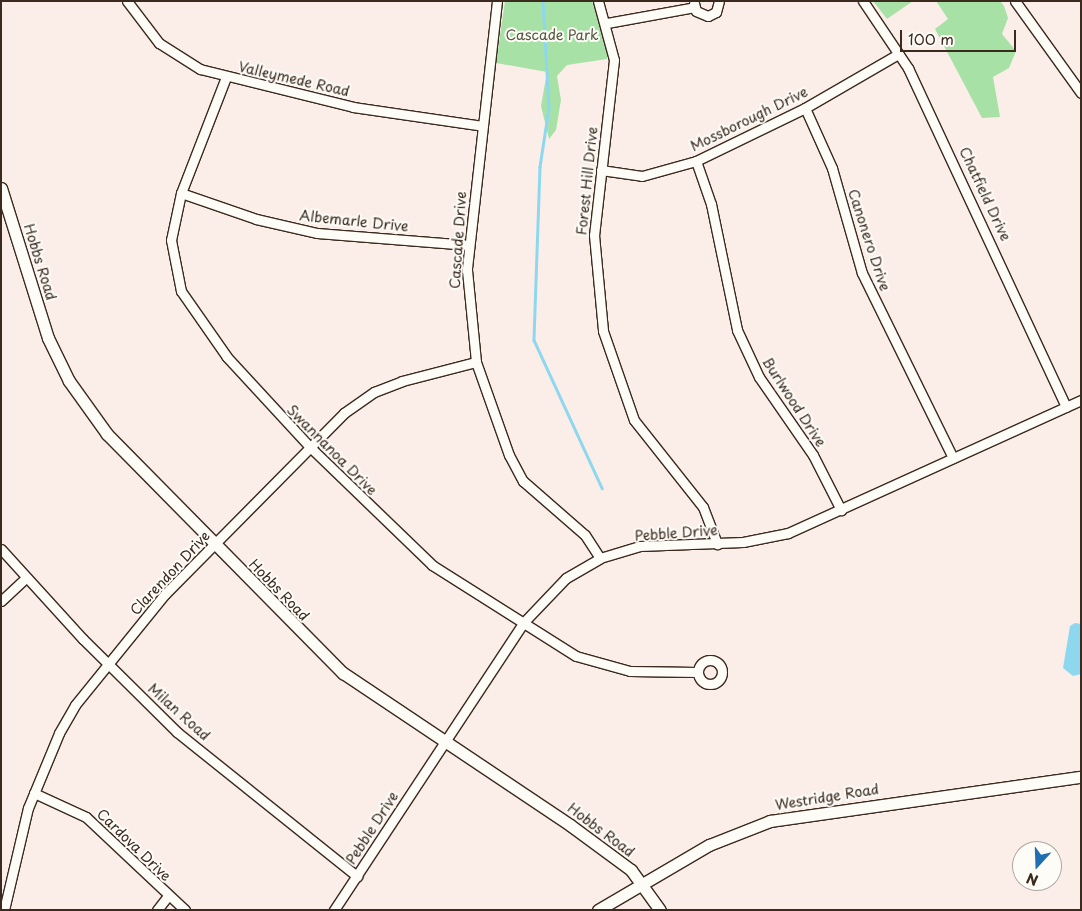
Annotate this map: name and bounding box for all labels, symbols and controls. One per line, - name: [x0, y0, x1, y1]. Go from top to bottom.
- scale bar: [902, 20, 1018, 52]
- park label: Cascade Park: [505, 27, 599, 43]
- text: 100 m: [908, 27, 954, 50]
- street label: Valleymede Road: [237, 58, 351, 100]
- street label: Mossborough Drive: [687, 83, 811, 155]
- street label: Forest Hill Drive: [573, 126, 601, 236]
- street label: Chatfield Drive: [956, 144, 1014, 244]
- street label: Canonero Drive: [845, 187, 893, 293]
- street label: Cascade Drive: [446, 191, 470, 289]
- street label: Albemarle Drive: [299, 207, 409, 235]
- street label: Hobbs Road: [20, 221, 60, 303]
- street label: Burlwood Drive: [759, 354, 829, 450]
- street label: Swannanoa Drive: [284, 402, 380, 498]
- street label: Pebble Drive: [634, 522, 718, 544]
- street label: Clarendon Drive: [126, 527, 214, 619]
- street label: Hobbs Road: [245, 555, 313, 625]
- street label: Milan Road: [145, 680, 213, 744]
- street label: Westridge Road: [774, 781, 880, 813]
- street label: Pebble Drive: [342, 788, 402, 868]
- street label: Hobbs Road: [564, 799, 638, 861]
- street label: Cardova Drive: [93, 805, 175, 885]
- north arrow: [1012, 841, 1062, 891]
- text: N: [1023, 868, 1041, 891]

